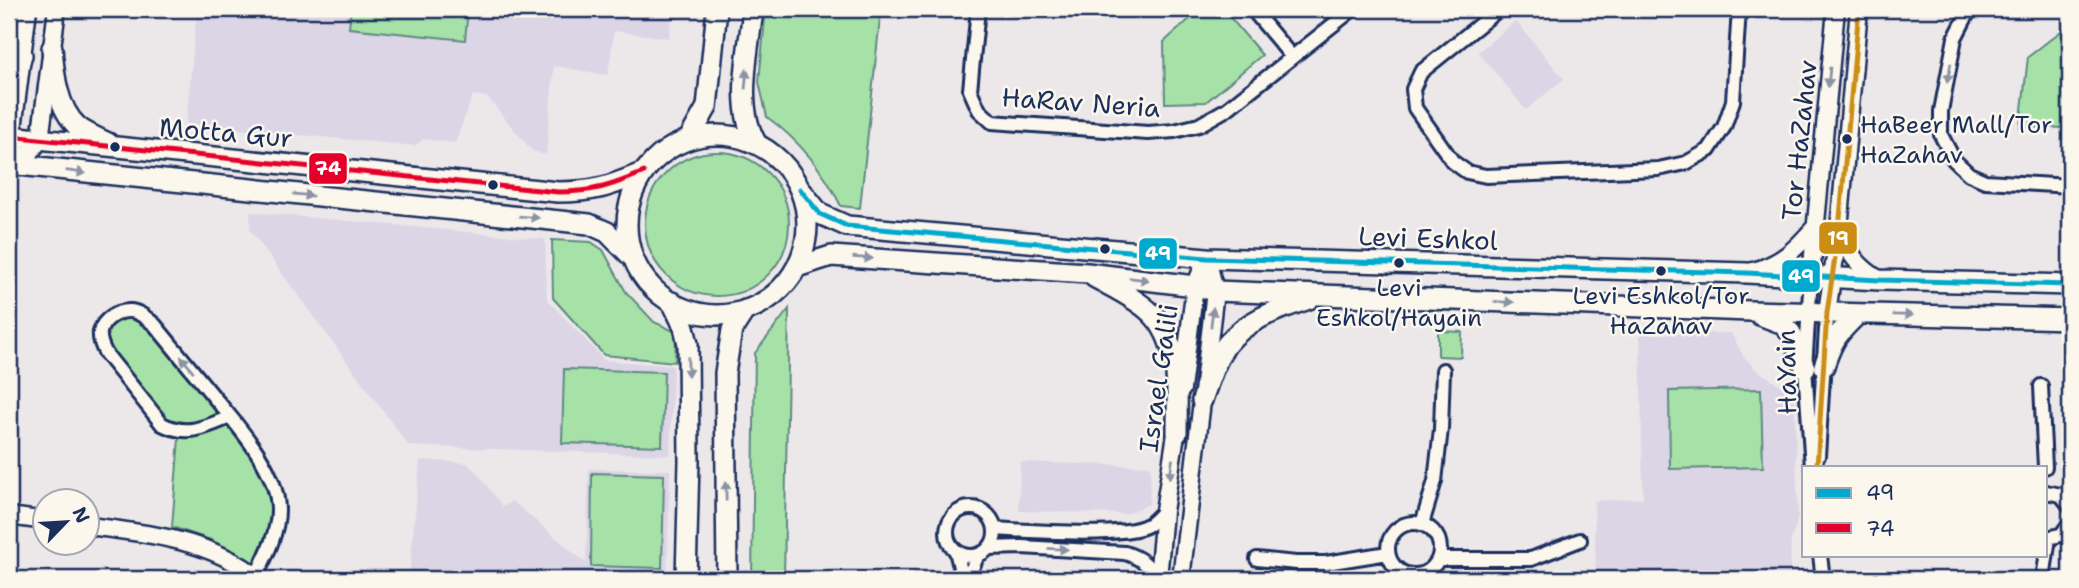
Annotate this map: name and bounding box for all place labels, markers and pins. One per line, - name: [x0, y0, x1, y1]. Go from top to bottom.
- place label: HaBeer Mall/Tor HaZahav: [1860, 109, 2052, 171]
- marker: HaBeer Mall/Tor HaZahav: [1840, 132, 1854, 146]
- unlabelled marker: [108, 140, 122, 154]
- unlabelled marker: [486, 178, 500, 192]
- unlabelled marker: [1098, 242, 1112, 256]
- marker: Levi Eshkol/Hayain: [1392, 256, 1406, 270]
- marker: Levi Eshkol/Tor HaZahav: [1654, 264, 1668, 278]
- place label: Levi Eshkol/Hayain: [1316, 272, 1482, 334]
- place label: Levi Eshkol/Tor HaZahav: [1572, 280, 1750, 342]

